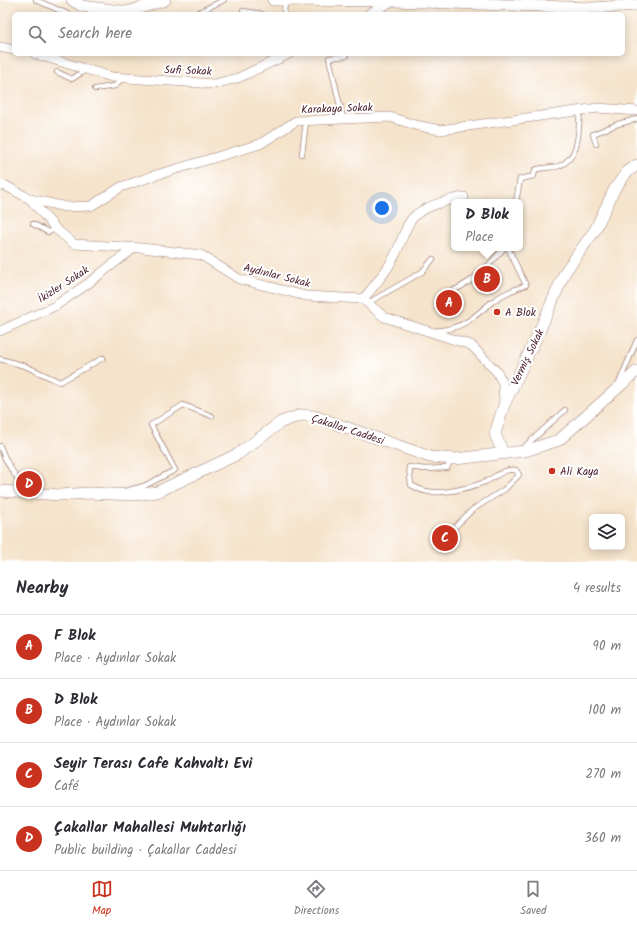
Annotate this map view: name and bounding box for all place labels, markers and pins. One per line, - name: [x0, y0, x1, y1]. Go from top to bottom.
- pin: B: [474, 264, 500, 294]
- pin: A: [436, 288, 462, 318]
- place label: A Blok: [505, 304, 537, 322]
- marker: A Blok: [492, 307, 502, 317]
- place label: Ali Kaya: [560, 463, 598, 481]
- marker: Ali Kaya: [547, 466, 557, 476]
- pin: D: [16, 469, 42, 499]
- pin: C: [432, 523, 458, 553]

